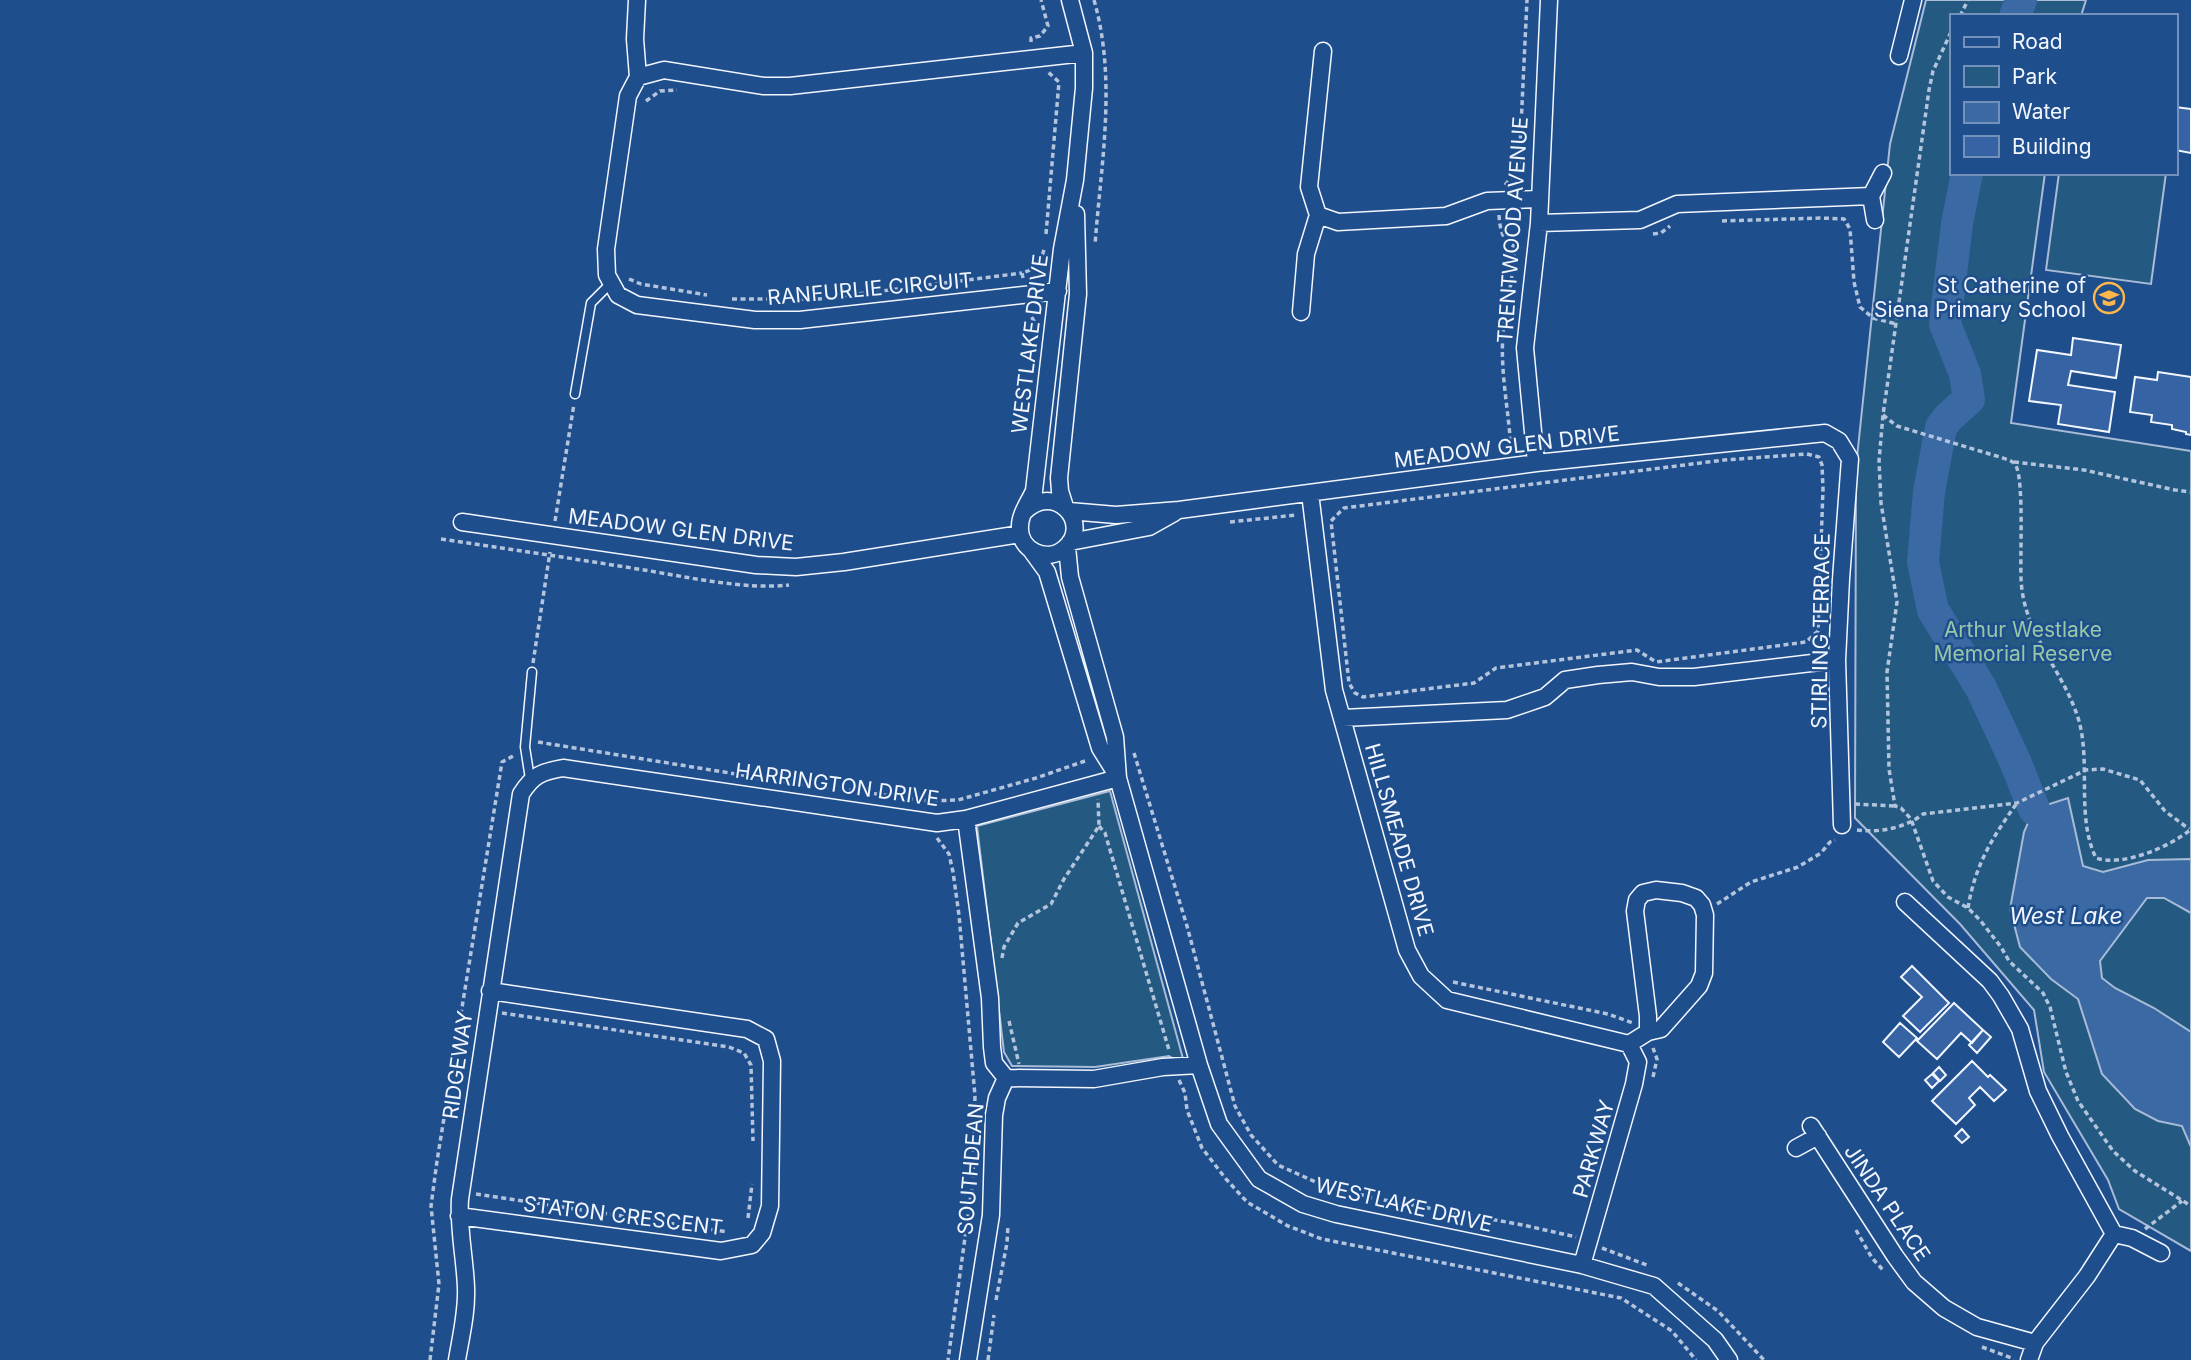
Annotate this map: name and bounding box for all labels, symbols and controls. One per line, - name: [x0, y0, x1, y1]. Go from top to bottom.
- legend: [1950, 14, 2177, 175]
- text: Road: [2012, 29, 2063, 54]
- text: Park: [2012, 64, 2057, 89]
- text: Water: [2012, 99, 2070, 124]
- street label: TRENTWOOD AVENUE: [1492, 116, 1533, 344]
- text: Building: [2012, 134, 2092, 159]
- street label: WESTLAKE DRIVE: [1006, 253, 1053, 435]
- street label: RANFURLIE CIRCUIT: [766, 267, 974, 310]
- place label: St Catherine of Siena Primary School: [1874, 273, 2086, 322]
- school or university icon: St Catherine of Siena Primary School: [2092, 281, 2126, 315]
- street label: MEADOW GLEN DRIVE: [1393, 420, 1621, 473]
- street label: MEADOW GLEN DRIVE: [567, 503, 795, 556]
- street label: STIRLING TERRACE: [1806, 533, 1835, 729]
- park label: Arthur Westlake Memorial Reserve: [1934, 617, 2112, 666]
- street label: HILLSMEADE DRIVE: [1360, 740, 1439, 939]
- street label: HARRINGTON DRIVE: [733, 758, 941, 811]
- water label: West Lake: [2009, 902, 2123, 930]
- street label: RIDGEWAY: [438, 1009, 477, 1121]
- street label: PARKWAY: [1568, 1097, 1619, 1201]
- street label: SOUTHDEAN: [952, 1102, 989, 1236]
- street label: JINDA PLACE: [1839, 1140, 1936, 1266]
- street label: WESTLAKE DRIVE: [1313, 1172, 1495, 1237]
- street label: STATON CRESCENT: [522, 1191, 724, 1240]

